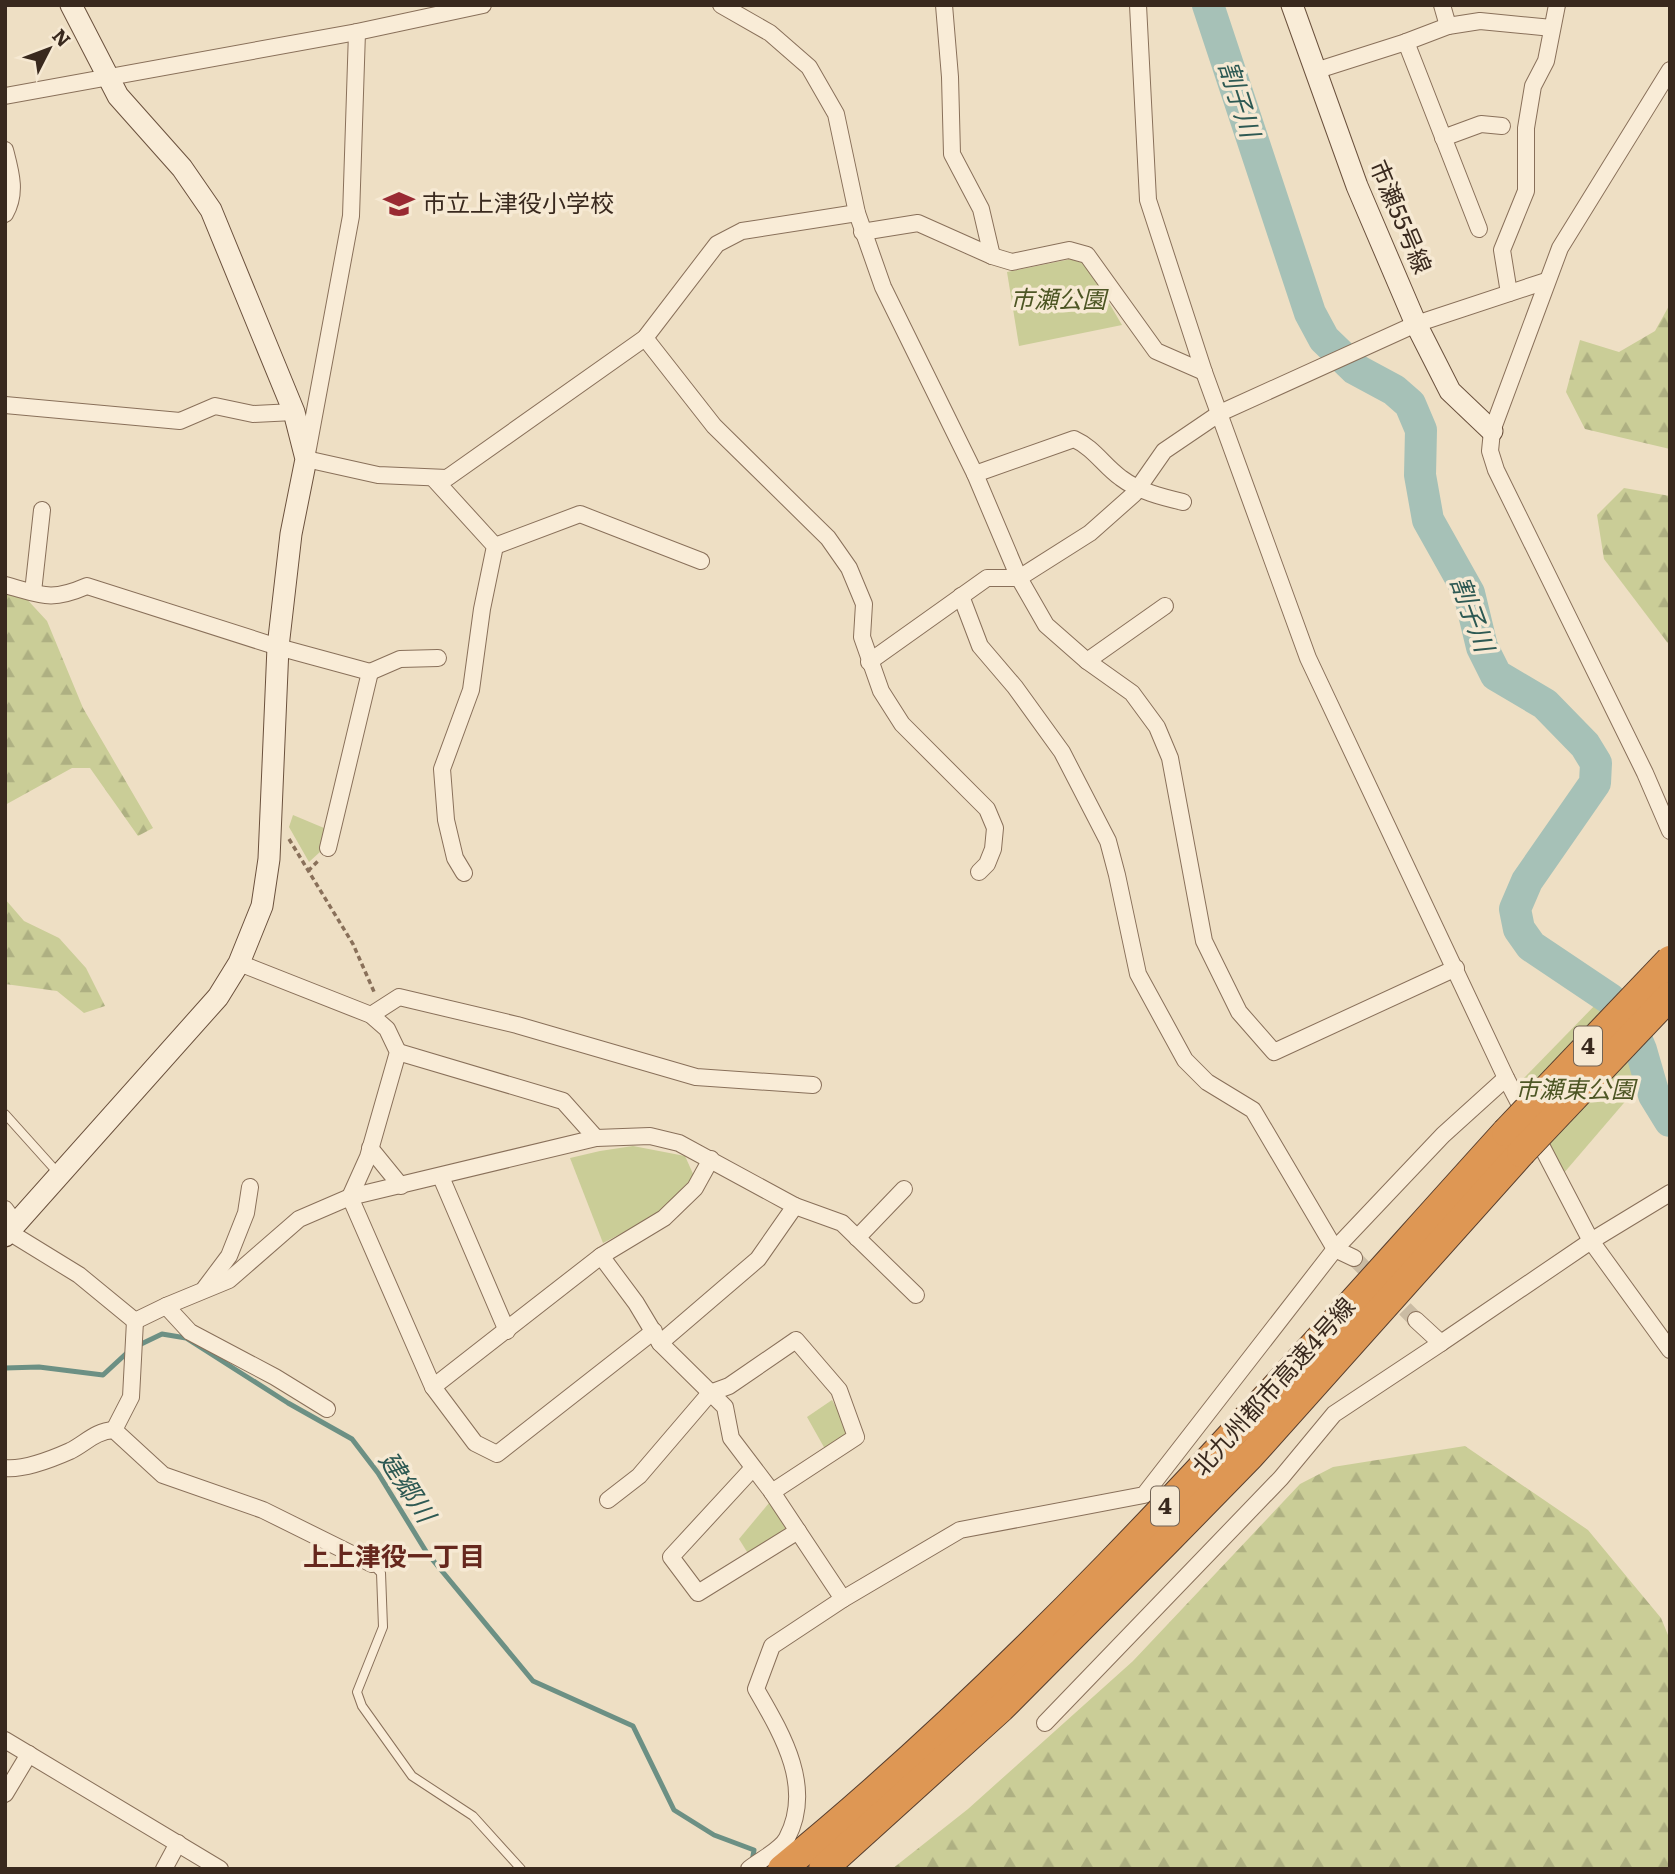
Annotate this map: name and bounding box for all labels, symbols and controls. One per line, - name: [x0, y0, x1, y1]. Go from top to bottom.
- north arrow: [14, 14, 84, 84]
- text: N: [47, 22, 78, 52]
- water label: 割子川: [1211, 55, 1273, 144]
- street label: 市瀬55号線: [1363, 154, 1442, 278]
- place label: 市立上津役小学校: [422, 184, 614, 219]
- school or university icon: 市立上津役小学校: [382, 187, 416, 221]
- park label: 市瀬公園: [1010, 280, 1109, 315]
- water label: 割子川: [1443, 570, 1507, 659]
- road number: 4: [1574, 1026, 1602, 1065]
- park label: 市瀬東公園: [1515, 1070, 1638, 1105]
- street label: 北九州都市高速4号線: [1182, 1288, 1362, 1482]
- water label: 建郷川: [371, 1442, 448, 1531]
- road number: 4: [1151, 1486, 1179, 1526]
- district label: 上上津役一丁目: [303, 1535, 485, 1574]

